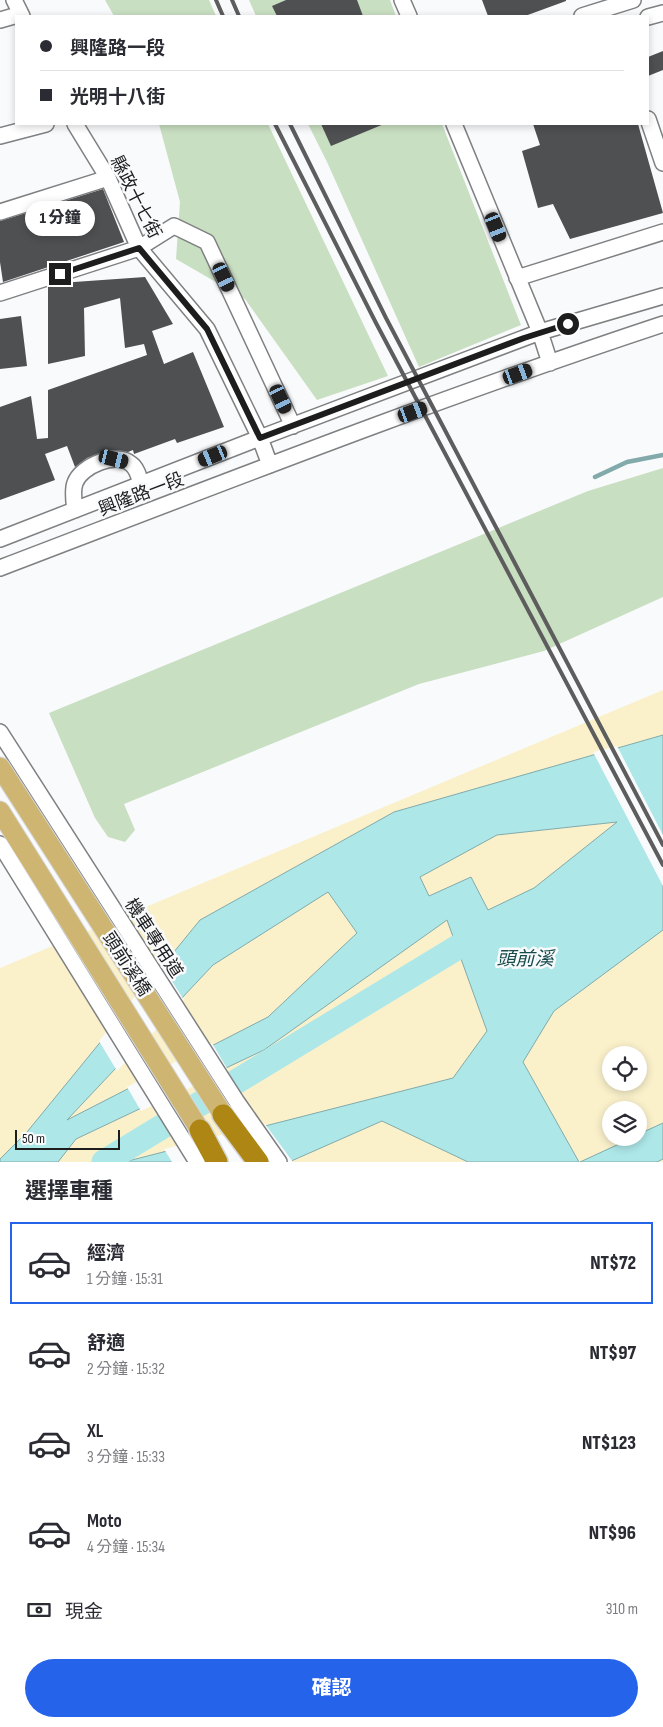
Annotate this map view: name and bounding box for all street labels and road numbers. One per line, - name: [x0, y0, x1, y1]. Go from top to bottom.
- street label: 縣政十七街: [106, 152, 165, 242]
- street label: 興隆路一段: [95, 469, 187, 520]
- street label: 機車專用道: [120, 895, 187, 982]
- street label: 頭前溪橋: [98, 928, 155, 1000]

